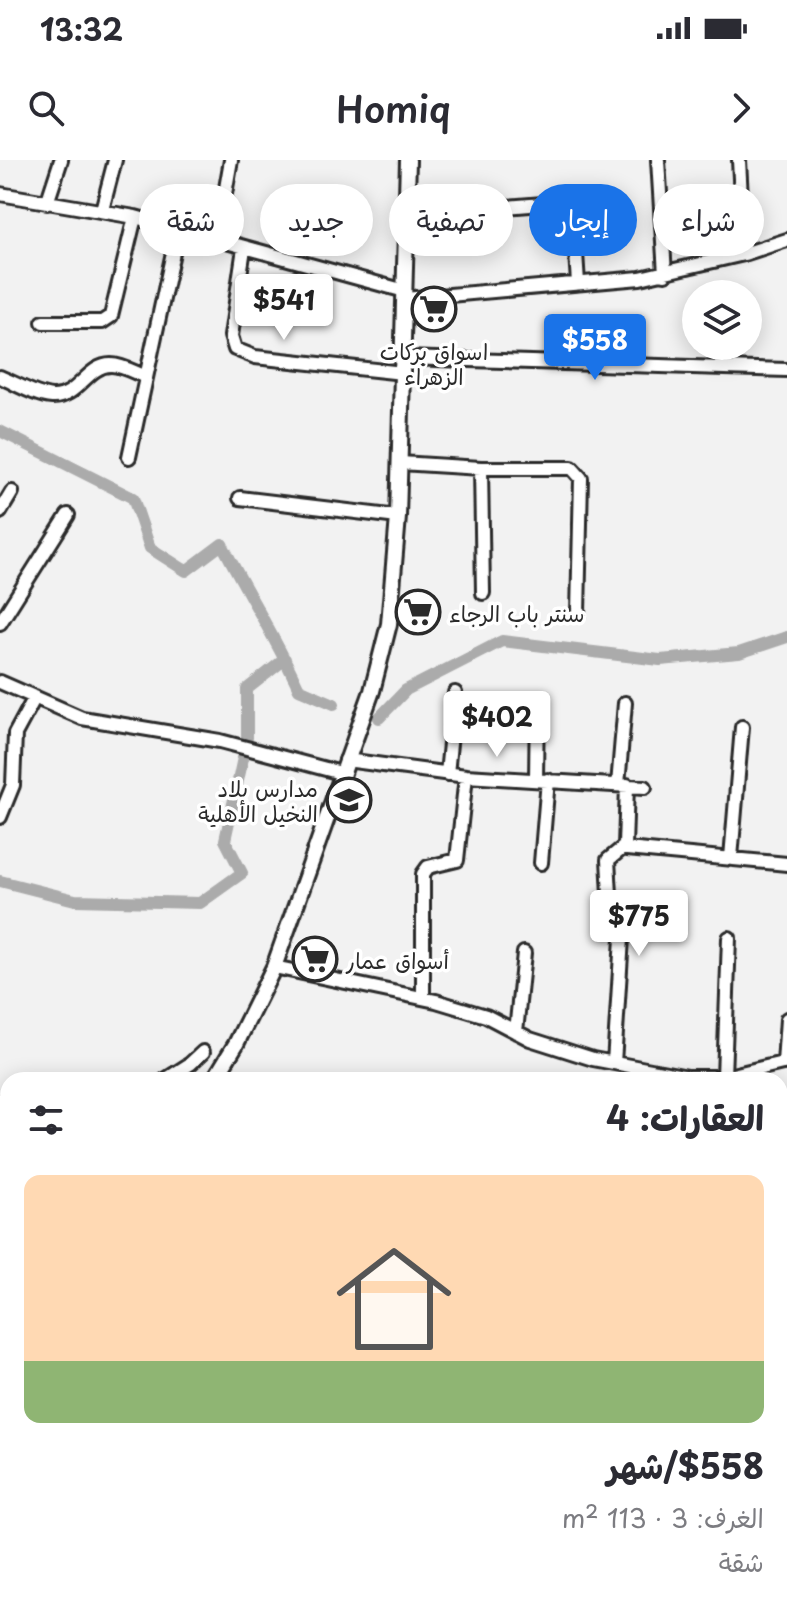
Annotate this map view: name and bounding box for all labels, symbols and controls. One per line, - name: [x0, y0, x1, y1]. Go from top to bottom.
- text: 13:32: [40, 6, 123, 51]
- text: Homiq: [336, 81, 451, 135]
- icon: search: [24, 86, 68, 130]
- icon: forward: [719, 86, 763, 130]
- chip: شقة: [139, 184, 244, 256]
- chip: جديد: [260, 184, 373, 256]
- chip: تصفية: [389, 184, 513, 256]
- chip: إيجار: [529, 184, 637, 256]
- chip: شراء: [653, 184, 764, 256]
- pin: $541: [237, 274, 331, 342]
- text: $541: [253, 280, 315, 319]
- map controls: [682, 280, 762, 360]
- button: layers: [682, 280, 762, 360]
- supermarket icon: اسواق بركات الزهراء: [410, 285, 458, 333]
- pin: $558: [548, 314, 642, 382]
- text: $558: [562, 320, 628, 359]
- place label: اسواق بركات الزهراء: [380, 334, 488, 392]
- supermarket icon: سنتر باب الرجاء: [394, 588, 442, 636]
- place label: سنتر باب الرجاء: [449, 596, 584, 629]
- pin: $402: [450, 691, 544, 759]
- text: $402: [461, 697, 533, 736]
- place label: مدارس بلاد النخيل الأهلية: [198, 771, 318, 829]
- school or university icon: مدارس بلاد النخيل الأهلية: [325, 776, 373, 824]
- pin: $775: [592, 890, 686, 958]
- text: $775: [608, 896, 670, 935]
- supermarket icon: أسواق عمار: [291, 935, 339, 983]
- place label: أسواق عمار: [345, 943, 449, 976]
- text: العقارات: 4: [606, 1091, 764, 1143]
- icon: filters: [24, 1098, 68, 1142]
- icon: home: [322, 1227, 466, 1371]
- text: $558/شهر: [607, 1439, 764, 1491]
- text: الغرف: 3 · 113 m²: [562, 1498, 764, 1537]
- text: شقة: [719, 1542, 764, 1581]

